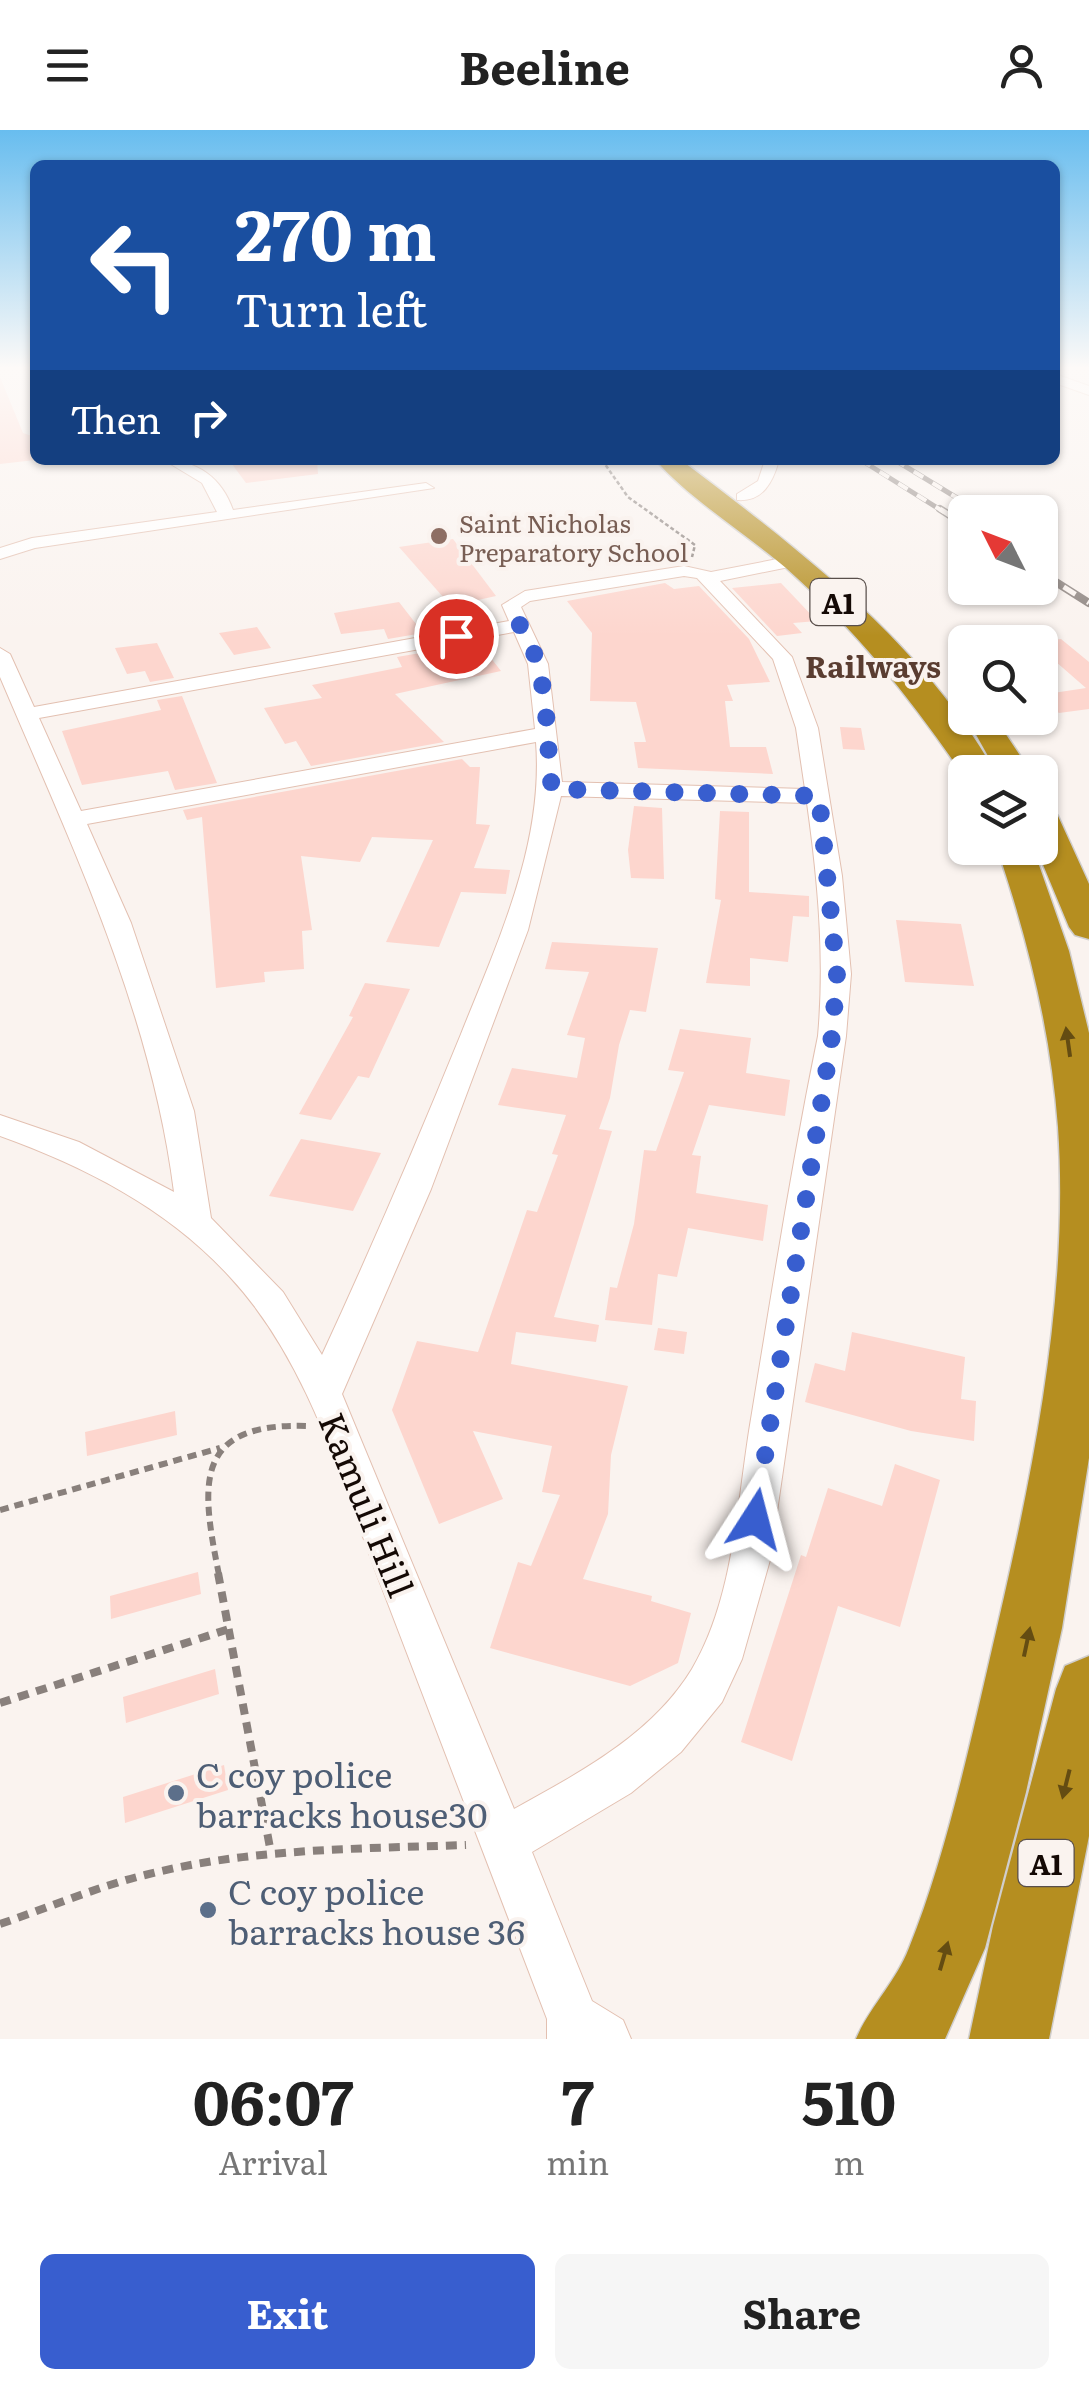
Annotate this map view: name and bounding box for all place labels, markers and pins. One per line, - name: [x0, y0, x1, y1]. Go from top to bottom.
- place label: Saint Nicholas Preparatory School: [459, 504, 688, 570]
- marker: Saint Nicholas Preparatory School: [428, 525, 450, 547]
- pin: [414, 594, 499, 679]
- place label: C coy police barracks house30: [196, 1747, 488, 1839]
- marker: C coy police barracks house30: [165, 1782, 187, 1804]
- place label: C coy police barracks house 36: [228, 1864, 525, 1956]
- marker: C coy police barracks house 36: [197, 1899, 219, 1921]

